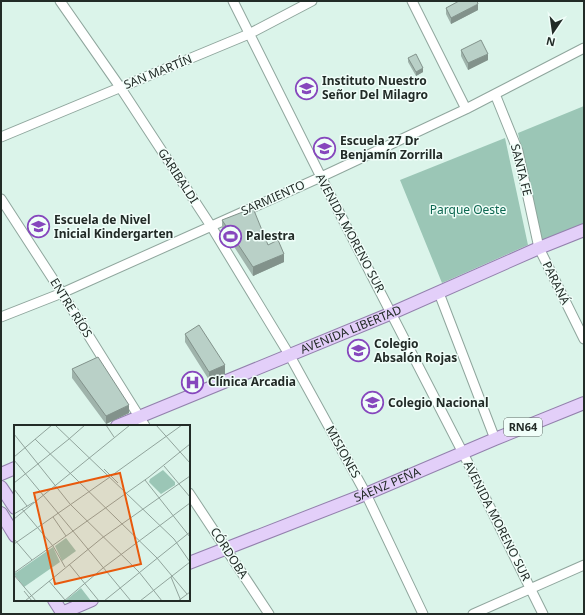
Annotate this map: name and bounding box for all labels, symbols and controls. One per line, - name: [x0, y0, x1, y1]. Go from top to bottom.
- north arrow: [533, 12, 573, 52]
- text: N: [545, 34, 557, 51]
- street label: SAN MARTÍN: [121, 50, 195, 93]
- place label: Instituto Nuestro Señor Del Milagro: [322, 72, 428, 103]
- school or university icon: Instituto Nuestro Señor Del Milagro: [293, 75, 319, 101]
- place label: Escuela 27 Dr Benjamín Zorrilla: [340, 132, 443, 163]
- school or university icon: Escuela 27 Dr Benjamín Zorrilla: [311, 135, 337, 161]
- street label: SANTA FE: [507, 142, 536, 198]
- street label: GARIBALDI: [154, 145, 203, 207]
- street label: AVENIDA MORENO SUR: [312, 170, 389, 296]
- street label: SARMIENTO: [238, 176, 307, 219]
- park label: Parque Oeste: [430, 201, 506, 218]
- place label: Escuela de Nivel Inicial Kindergarten: [54, 211, 173, 242]
- school or university icon: Escuela de Nivel Inicial Kindergarten: [25, 214, 51, 240]
- sports icon: Palestra: [218, 223, 244, 249]
- place label: Palestra: [246, 227, 295, 244]
- street label: PARANÁ: [539, 258, 574, 308]
- street label: ENTRE RÍOS: [46, 275, 97, 341]
- street label: AVENIDA LIBERTAD: [298, 301, 404, 358]
- place label: Colegio Absalón Rojas: [374, 335, 457, 366]
- school or university icon: Colegio Absalón Rojas: [345, 338, 371, 364]
- hospital icon: Clínica Arcadia: [180, 369, 206, 395]
- place label: Clínica Arcadia: [208, 373, 296, 390]
- school or university icon: Colegio Nacional: [359, 390, 385, 416]
- place label: Colegio Nacional: [388, 394, 489, 411]
- road number: RN64: [504, 418, 542, 436]
- street label: MISIONES: [322, 423, 365, 481]
- inset map: [14, 425, 190, 601]
- street label: AVENIDA MORENO SUR: [460, 458, 535, 584]
- street label: SÁENZ PEÑA: [351, 463, 423, 506]
- street label: CÓRDOBA: [207, 524, 252, 582]

